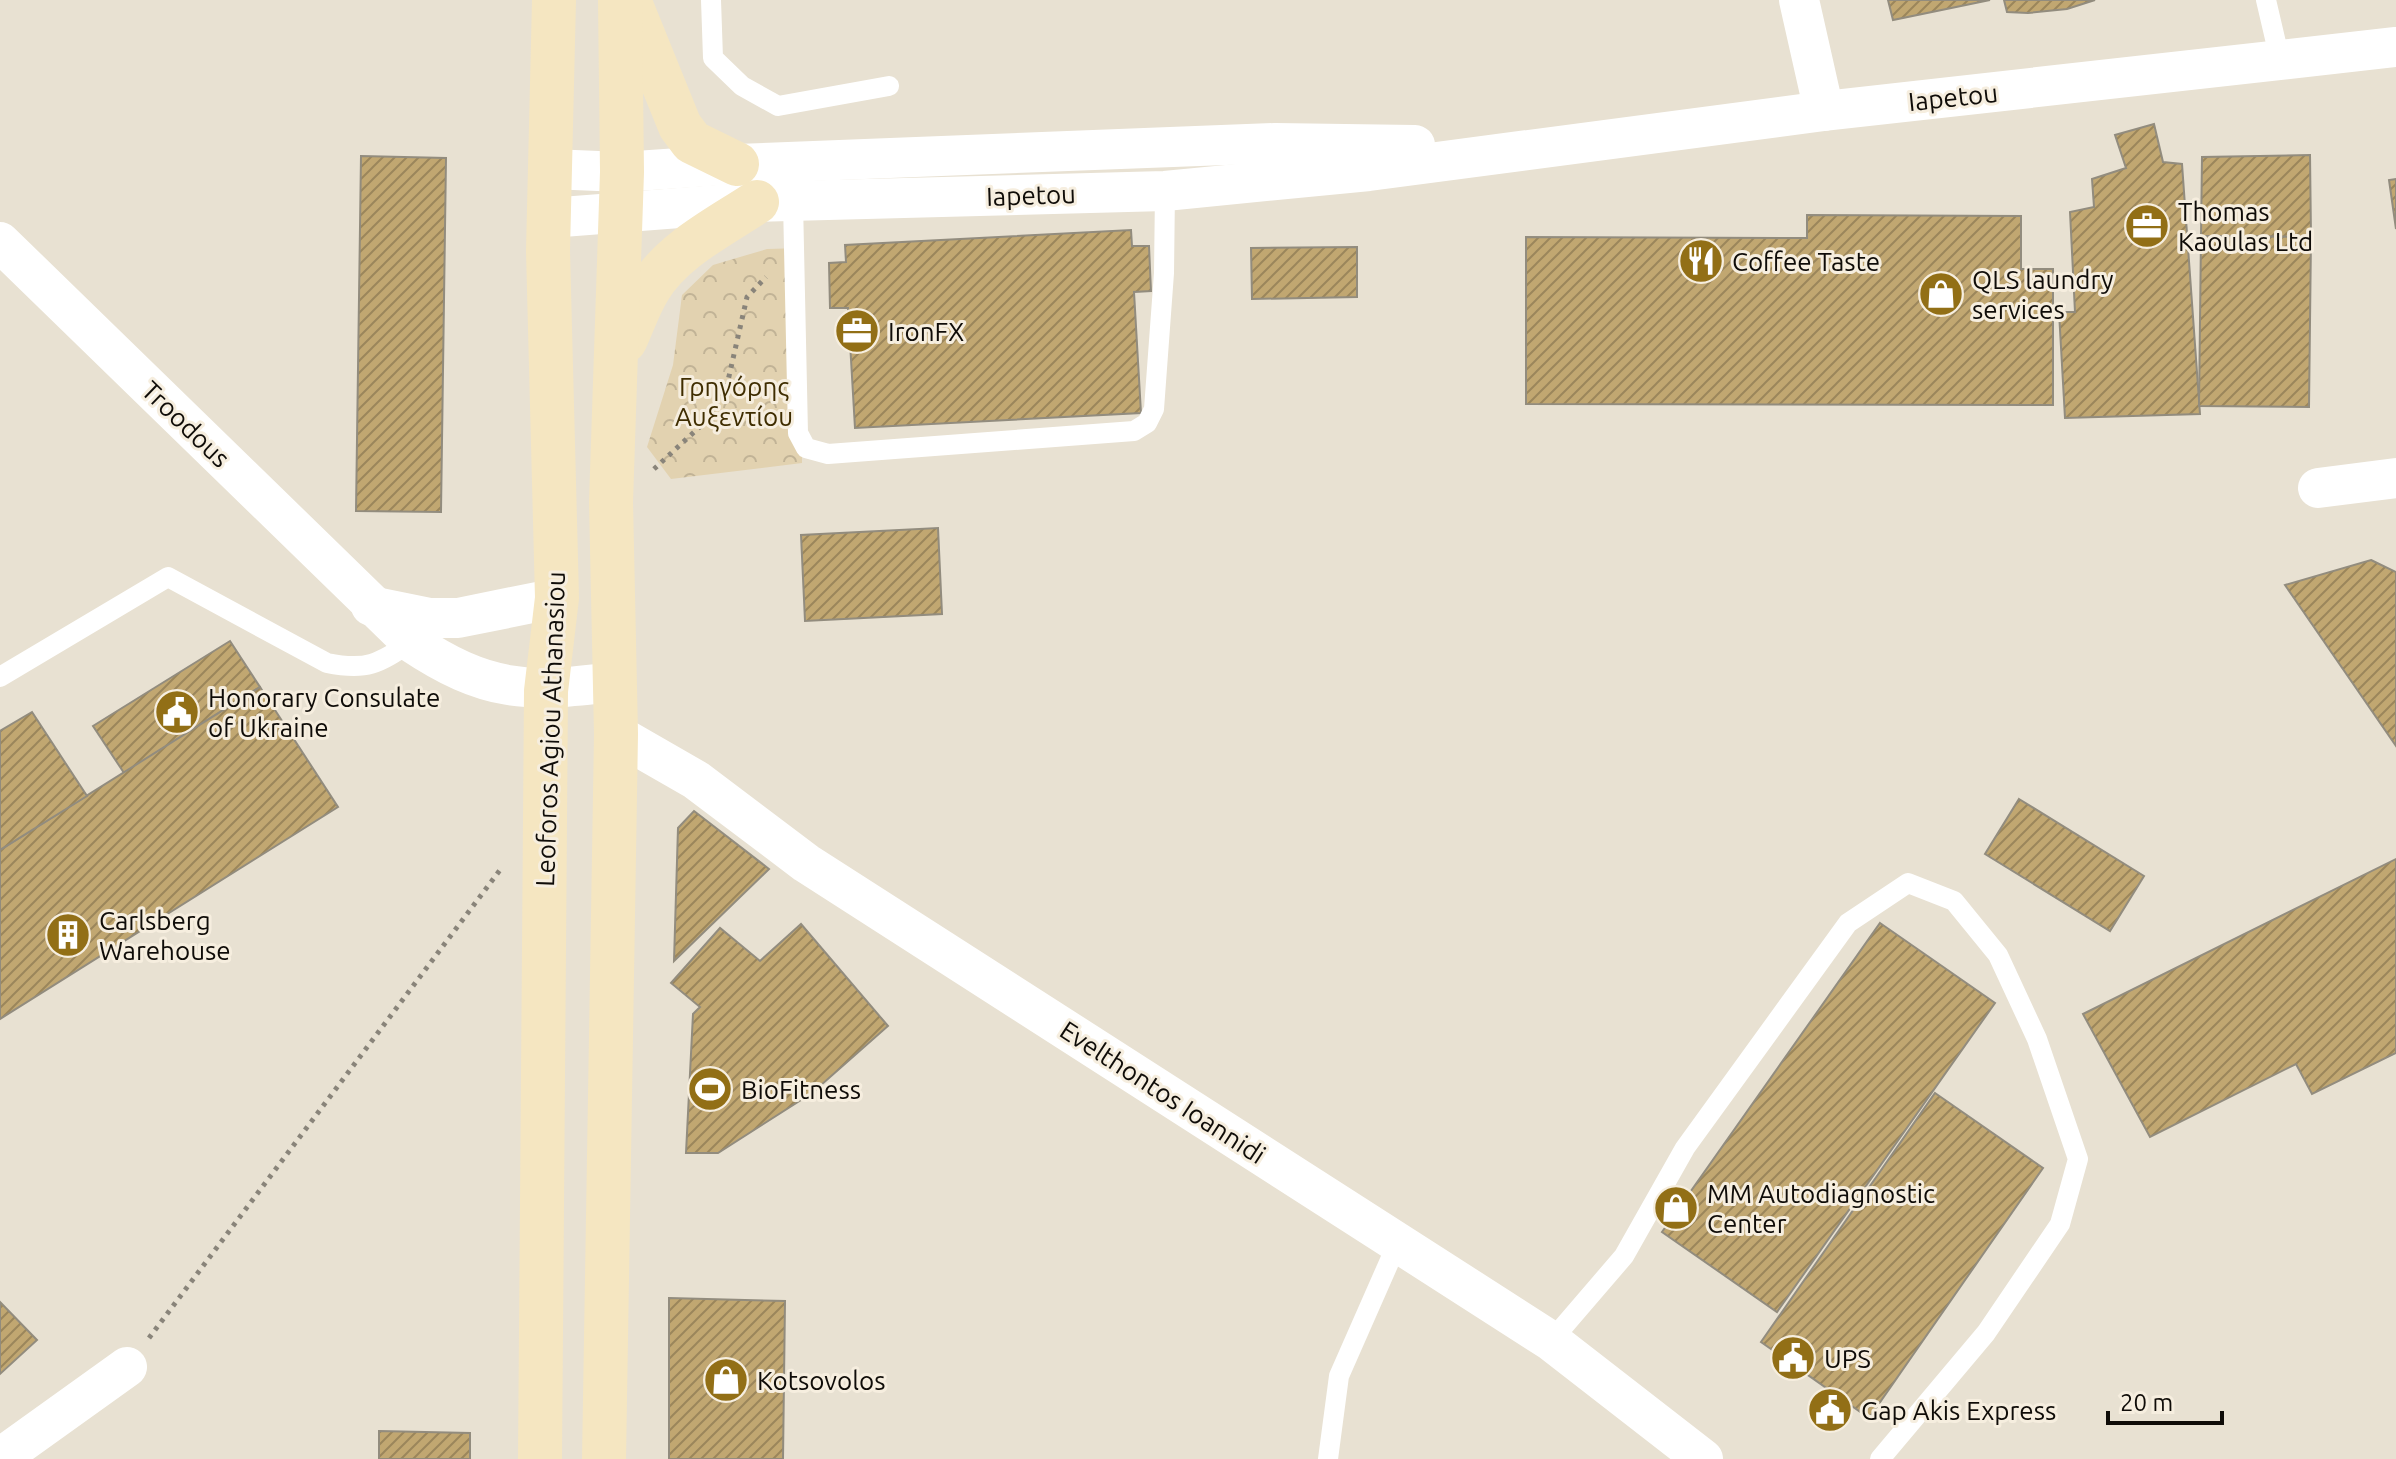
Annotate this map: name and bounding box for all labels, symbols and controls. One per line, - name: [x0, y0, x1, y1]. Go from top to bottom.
- street label: Iapetou: [1907, 78, 1999, 116]
- street label: Iapetou: [986, 179, 1076, 211]
- place label: Thomas Kaoulas Ltd: [2178, 197, 2313, 256]
- office icon: Thomas Kaoulas Ltd: [2123, 202, 2171, 250]
- restaurant icon: Coffee Taste: [1677, 237, 1725, 285]
- place label: Coffee Taste: [1732, 247, 1880, 276]
- place label: QLS laundry services: [1972, 265, 2113, 324]
- shop icon: QLS laundry services: [1917, 270, 1965, 318]
- office icon: IronFX: [833, 307, 881, 355]
- place label: IronFX: [888, 317, 964, 346]
- park label: Γρηγόρης Αυξεντίου: [675, 372, 793, 432]
- street label: Troodous: [136, 375, 236, 473]
- street label: Leoforos Agiou Athanasiou: [530, 571, 570, 887]
- place label: Honorary Consulate of Ukraine: [208, 683, 440, 742]
- public building icon: Honorary Consulate of Ukraine: [153, 688, 201, 736]
- place label: Carlsberg Warehouse: [99, 906, 231, 965]
- building icon: Carlsberg Warehouse: [44, 911, 92, 959]
- street label: Evelthontos Ioannidi: [1055, 1015, 1271, 1169]
- sports icon: BioFitness: [686, 1065, 734, 1113]
- place label: BioFitness: [741, 1075, 861, 1104]
- place label: MM Autodiagnostic Center: [1707, 1179, 1935, 1238]
- shop icon: MM Autodiagnostic Center: [1652, 1184, 1700, 1232]
- public building icon: UPS: [1769, 1334, 1817, 1382]
- place label: UPS: [1824, 1344, 1871, 1373]
- shop icon: Kotsovolos: [702, 1356, 750, 1404]
- place label: Kotsovolos: [757, 1366, 886, 1395]
- scale bar: [2108, 1375, 2222, 1425]
- public building icon: Gap Akis Express: [1806, 1386, 1854, 1434]
- text: 20 m: [2120, 1389, 2173, 1416]
- place label: Gap Akis Express: [1861, 1396, 2056, 1425]

